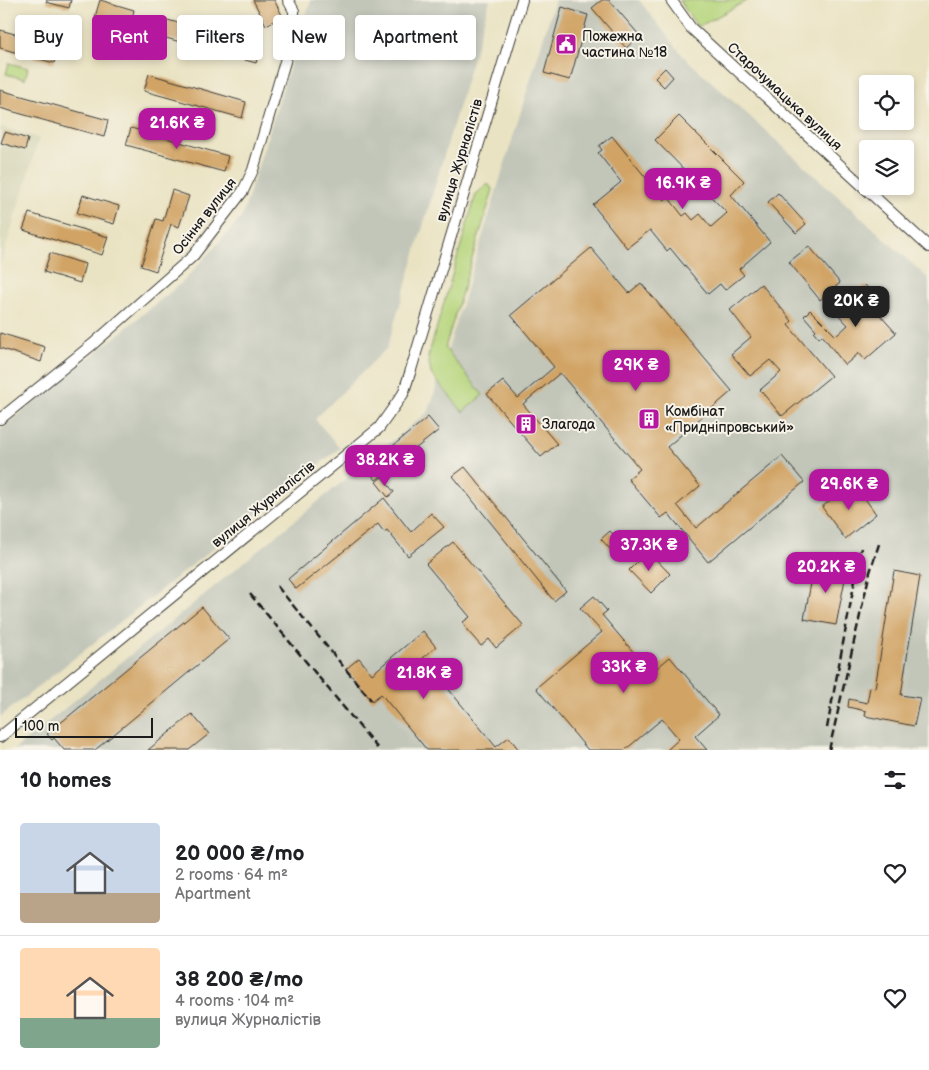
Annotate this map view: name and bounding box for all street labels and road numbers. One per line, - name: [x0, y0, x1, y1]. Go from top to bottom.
- street label: Старочумацька вулиця: [724, 39, 846, 154]
- street label: вулиця Журналістів: [433, 96, 486, 224]
- street label: Осіння вулиця: [169, 174, 240, 258]
- street label: вулиця Журналістів: [208, 457, 319, 551]

